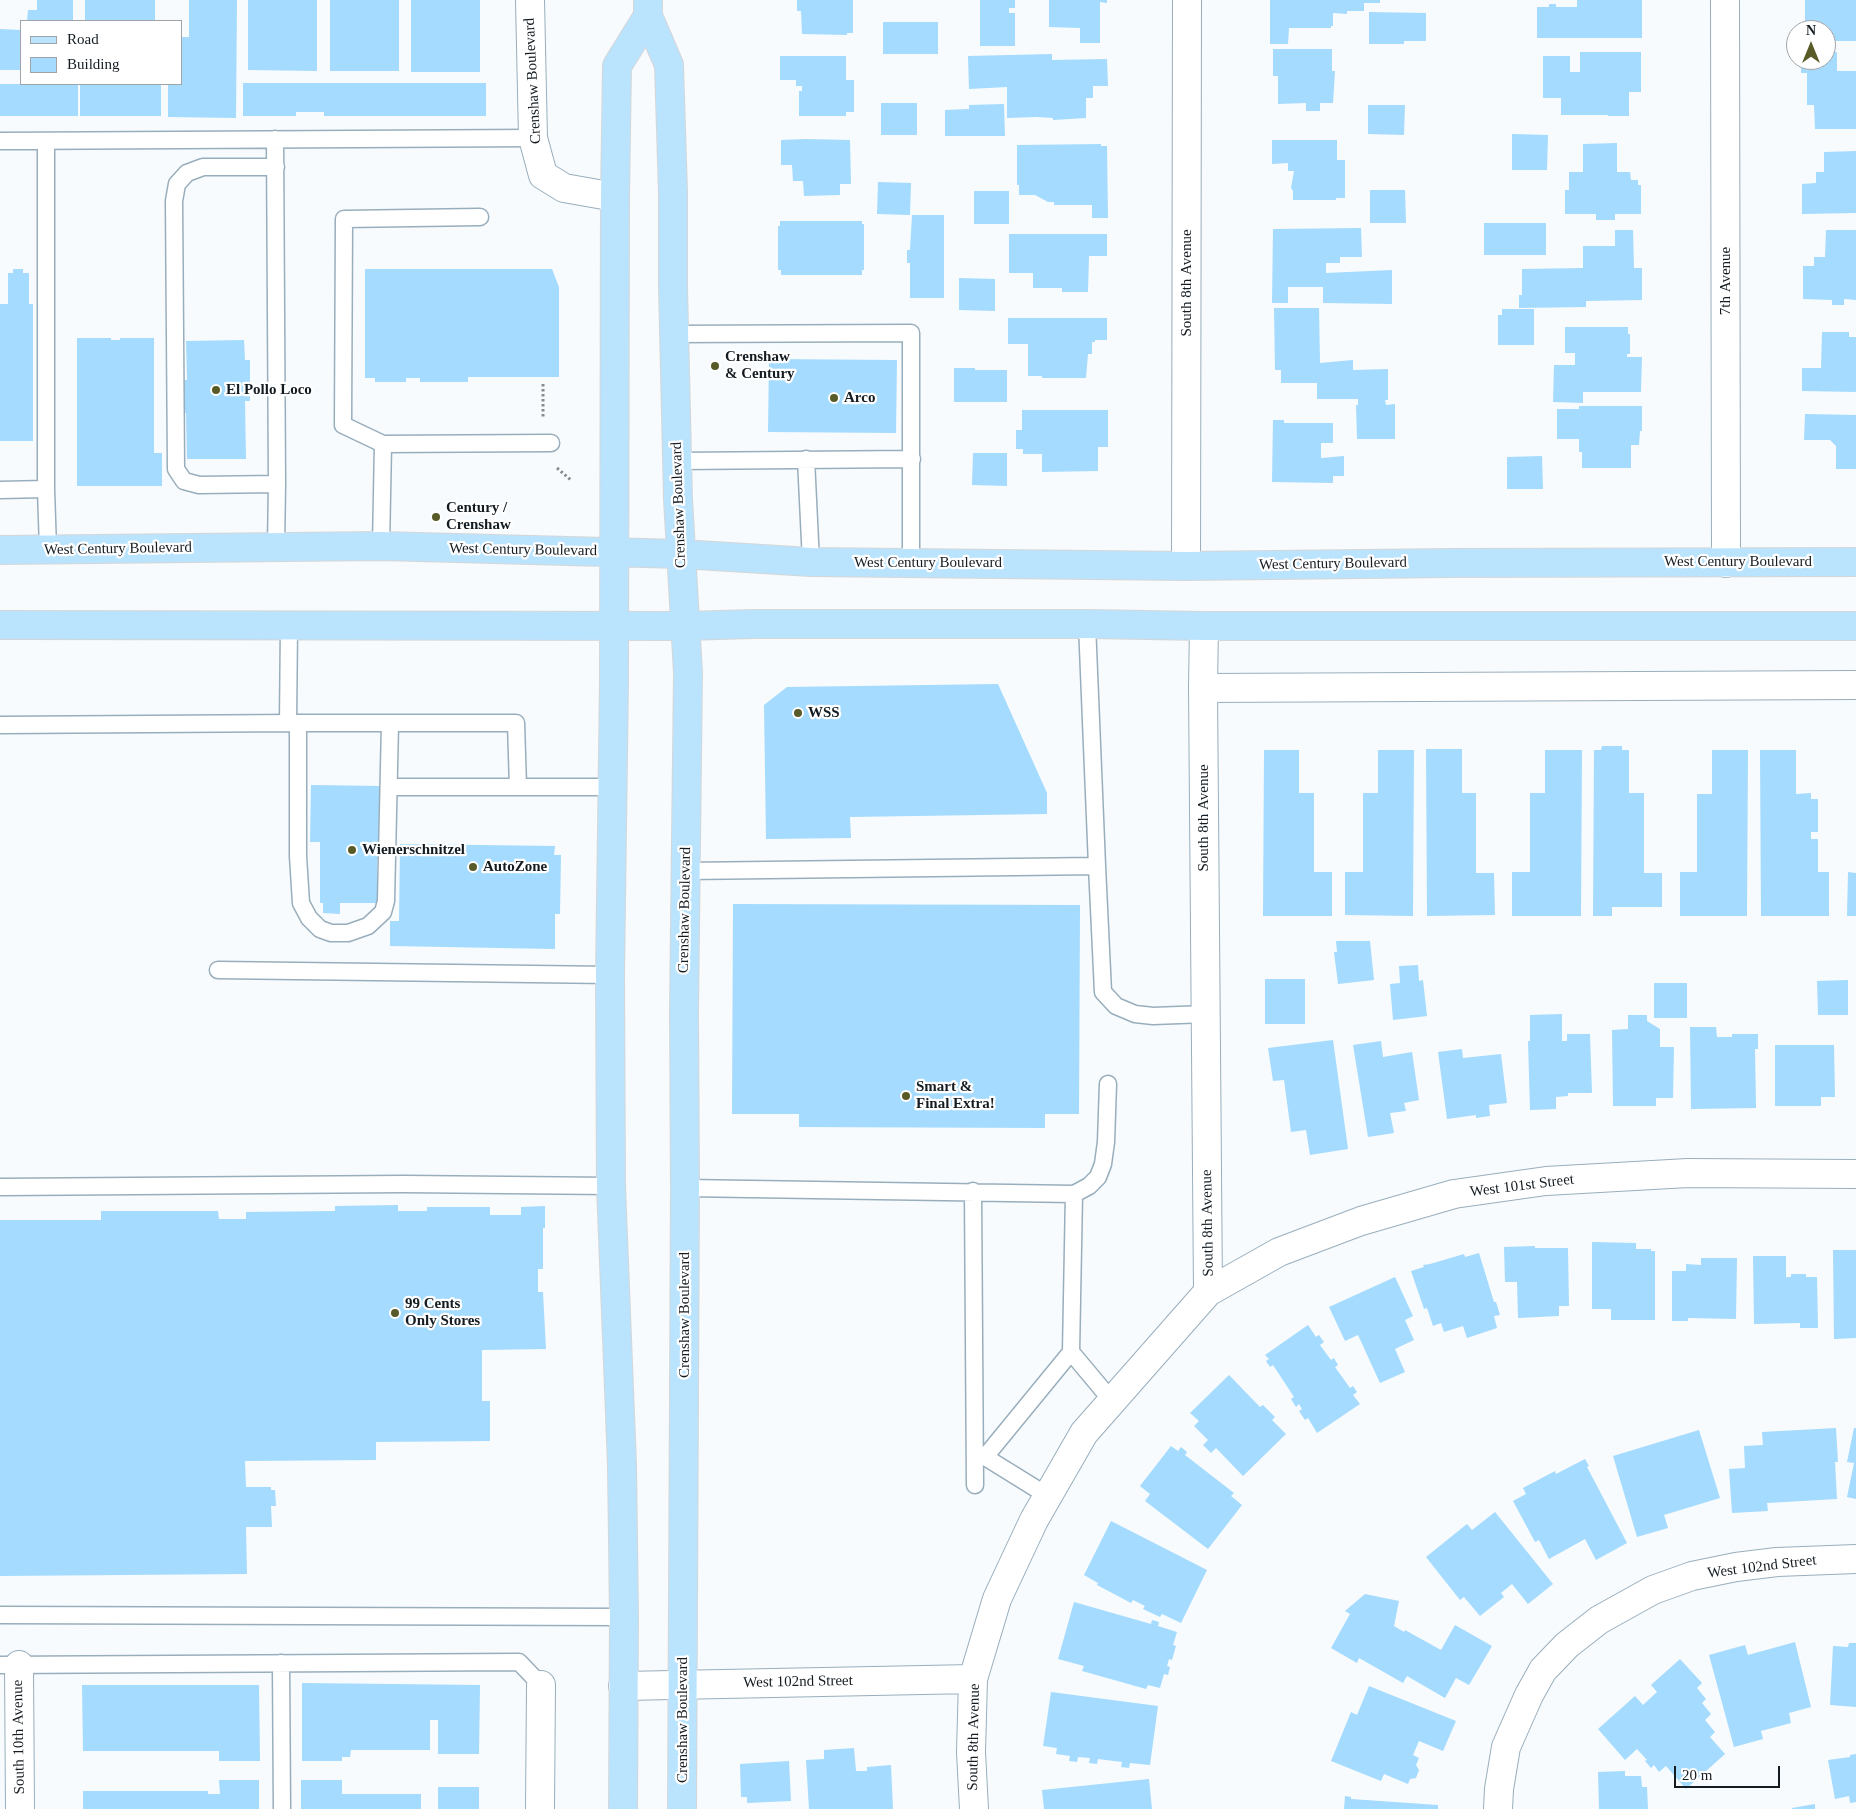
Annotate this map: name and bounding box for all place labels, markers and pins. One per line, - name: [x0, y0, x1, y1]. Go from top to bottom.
- place label: Crenshaw & Century: [725, 348, 795, 383]
- marker: Crenshaw & Century: [709, 360, 721, 372]
- place label: El Pollo Loco: [226, 381, 312, 399]
- marker: El Pollo Loco: [210, 384, 222, 396]
- place label: Arco: [844, 389, 875, 407]
- marker: Arco: [828, 392, 840, 404]
- place label: Century / Crenshaw: [446, 499, 511, 534]
- marker: Century / Crenshaw: [430, 511, 442, 523]
- place label: WSS: [808, 704, 840, 722]
- marker: WSS: [792, 707, 804, 719]
- place label: Wienerschnitzel: [362, 841, 465, 859]
- marker: Wienerschnitzel: [346, 844, 358, 856]
- place label: AutoZone: [483, 858, 547, 876]
- marker: AutoZone: [467, 861, 479, 873]
- place label: Smart & Final Extra!: [916, 1078, 995, 1113]
- marker: Smart & Final Extra!: [900, 1090, 912, 1102]
- place label: 99 Cents Only Stores: [405, 1295, 480, 1330]
- marker: 99 Cents Only Stores: [389, 1307, 401, 1319]

